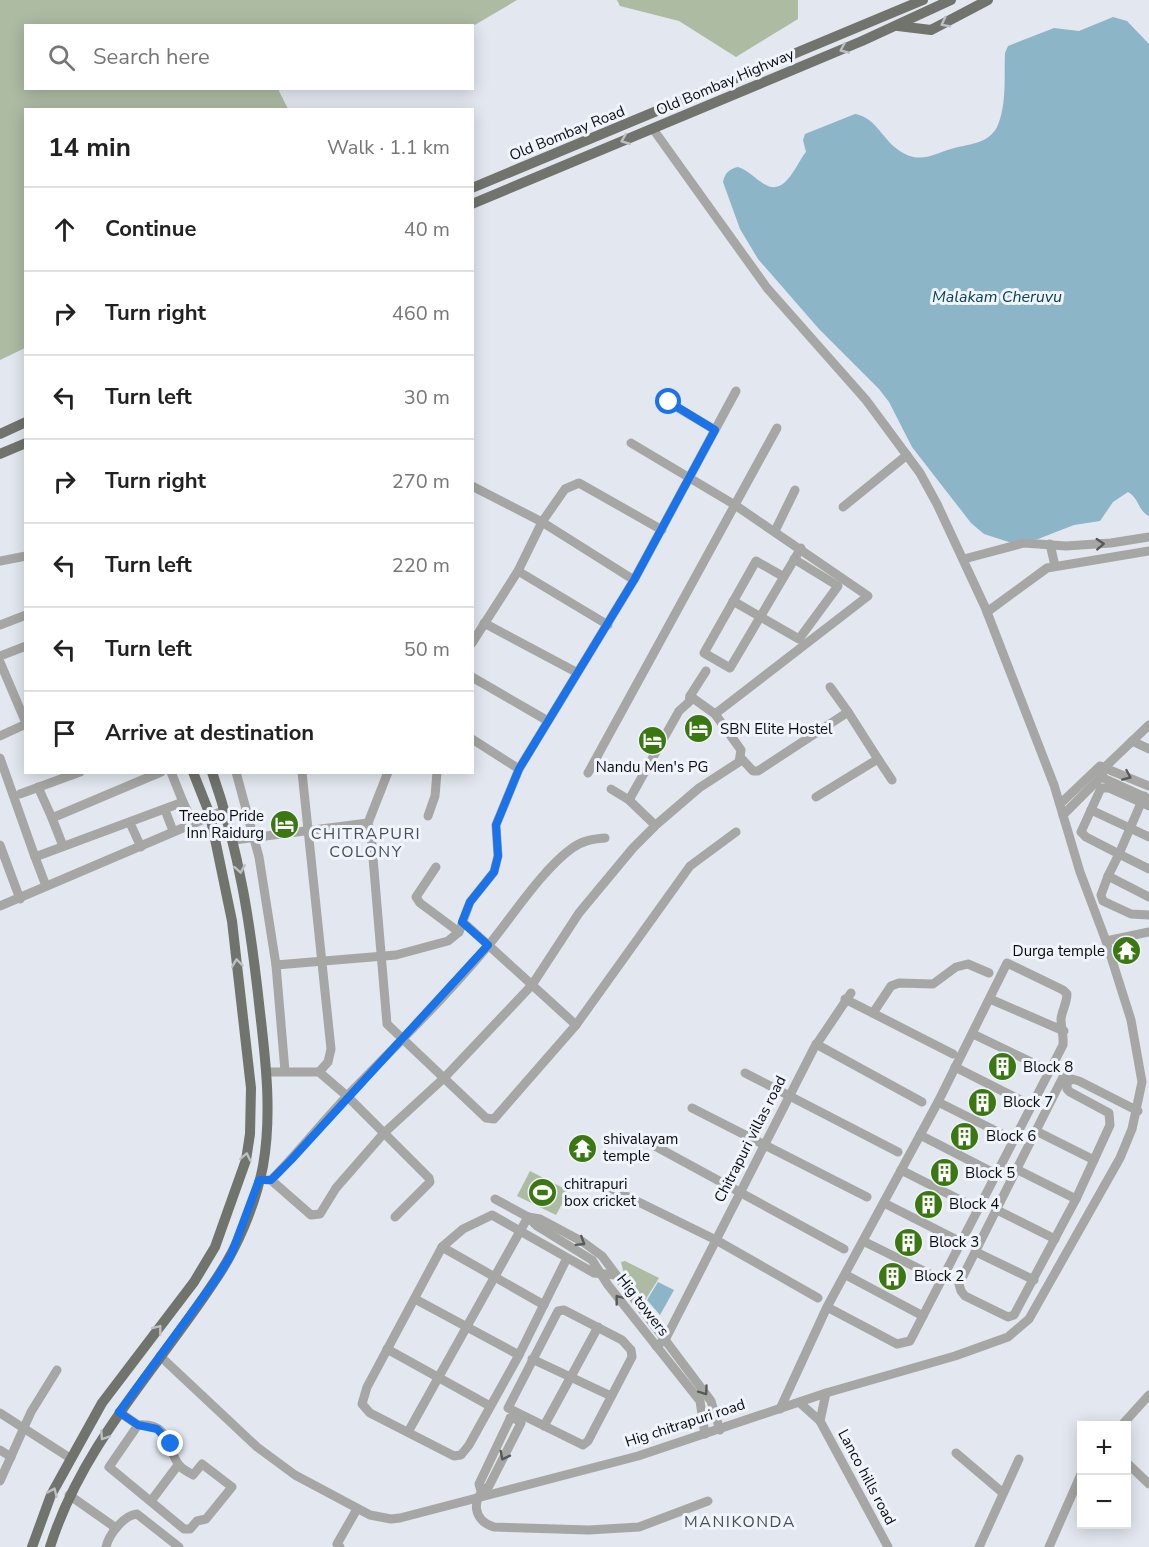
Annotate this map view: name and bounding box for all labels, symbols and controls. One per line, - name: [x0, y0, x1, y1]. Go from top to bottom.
- one-way arrow: [941, 16, 951, 27]
- search box: [24, 24, 474, 90]
- icon: search: [45, 41, 78, 74]
- text: Search here: [93, 42, 210, 72]
- one-way arrow: [839, 42, 850, 54]
- street label: Old Bombay Highway: [653, 44, 797, 120]
- street label: Old Bombay Road: [506, 101, 628, 165]
- text: 14 min: [48, 130, 131, 165]
- one-way arrow: [620, 133, 631, 145]
- text: Walk · 1.1 km: [327, 134, 450, 161]
- icon: ahead: [48, 213, 81, 246]
- text: Continue: [105, 214, 196, 244]
- text: 40 m: [404, 216, 450, 243]
- water label: Malakam Cheruvu: [932, 286, 1062, 308]
- icon: right: [48, 297, 81, 330]
- text: Turn right: [105, 298, 206, 328]
- text: 460 m: [392, 300, 450, 327]
- icon: left: [48, 381, 81, 414]
- text: Turn left: [105, 382, 192, 412]
- text: 30 m: [404, 384, 450, 411]
- route start: [655, 388, 681, 414]
- icon: right: [48, 465, 81, 498]
- text: Turn right: [105, 466, 206, 496]
- text: 270 m: [392, 468, 450, 495]
- one-way arrow: [1095, 537, 1104, 550]
- icon: left: [48, 549, 81, 582]
- text: Turn left: [105, 550, 192, 580]
- text: 220 m: [392, 552, 450, 579]
- icon: left: [48, 633, 81, 666]
- text: Turn left: [105, 634, 192, 664]
- text: 50 m: [404, 636, 450, 663]
- hotel icon: SBN Elite Hostel: [683, 713, 715, 745]
- icon: arrive: [48, 717, 81, 750]
- text: Arrive at destination: [105, 718, 314, 748]
- place label: SBN Elite Hostel: [720, 719, 833, 739]
- hotel icon: Nandu Men's PG: [636, 724, 668, 756]
- place label: Nandu Men's PG: [596, 757, 708, 777]
- one-way arrow: [1121, 769, 1132, 781]
- place label: Treebo Pride Inn Raidurg: [179, 806, 264, 843]
- hotel icon: Treebo Pride Inn Raidurg: [269, 809, 301, 841]
- district label: CHITRAPURI COLONY: [311, 823, 421, 863]
- one-way arrow: [233, 864, 246, 874]
- temple icon: Durga temple: [1110, 935, 1142, 967]
- place label: Durga temple: [1013, 941, 1105, 961]
- one-way arrow: [231, 959, 244, 968]
- building icon: Block 8: [986, 1051, 1018, 1083]
- place label: Block 8: [1023, 1057, 1073, 1077]
- street label: Chitrapuri villas road: [709, 1072, 791, 1206]
- building icon: Block 7: [966, 1086, 998, 1118]
- place label: Block 7: [1003, 1092, 1053, 1112]
- building icon: Block 6: [949, 1120, 981, 1152]
- place label: Block 6: [986, 1126, 1036, 1146]
- place label: shivalayam temple: [603, 1129, 678, 1166]
- temple icon: shivalayam temple: [566, 1132, 598, 1164]
- one-way arrow: [239, 1153, 252, 1163]
- building icon: Block 5: [928, 1157, 960, 1189]
- place label: Block 5: [965, 1163, 1015, 1183]
- place label: chitrapuri box cricket: [564, 1174, 637, 1211]
- sports icon: chitrapuri box cricket: [527, 1177, 559, 1209]
- building icon: Block 4: [912, 1188, 944, 1220]
- place label: Block 4: [949, 1194, 999, 1214]
- building icon: Block 3: [892, 1226, 924, 1258]
- place label: Block 3: [929, 1232, 979, 1252]
- one-way arrow: [575, 1234, 585, 1246]
- building icon: Block 2: [877, 1260, 909, 1292]
- place label: Block 2: [914, 1266, 964, 1286]
- street label: Hig towers: [612, 1270, 674, 1340]
- one-way arrow: [616, 1295, 627, 1306]
- one-way arrow: [150, 1324, 161, 1335]
- one-way arrow: [697, 1385, 708, 1396]
- street label: Hig chitrapuri road: [622, 1394, 748, 1452]
- map controls: [1077, 1421, 1131, 1529]
- button: +: [1077, 1421, 1131, 1475]
- street label: Lanco hills road: [833, 1426, 901, 1528]
- one-way arrow: [100, 1429, 111, 1440]
- route end: [157, 1430, 183, 1456]
- one-way arrow: [500, 1449, 512, 1460]
- button: −: [1077, 1475, 1131, 1529]
- one-way arrow: [46, 1488, 58, 1499]
- district label: MANIKONDA: [684, 1511, 796, 1533]

